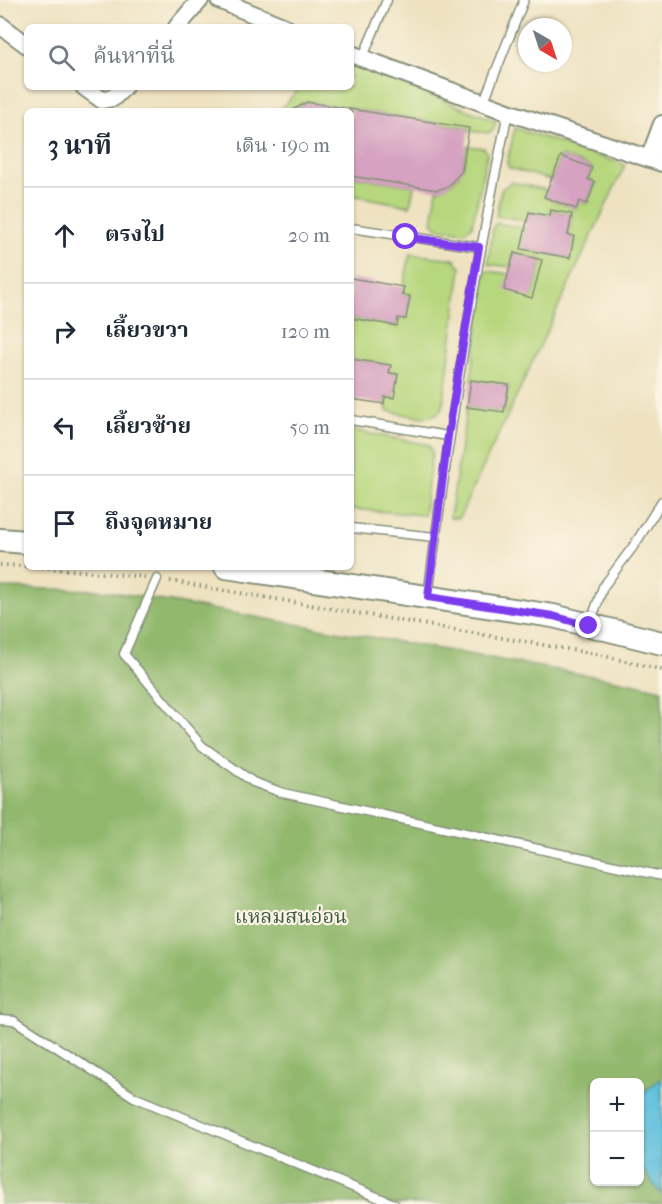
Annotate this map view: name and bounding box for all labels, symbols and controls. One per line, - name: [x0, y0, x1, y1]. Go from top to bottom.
- north arrow: [518, 18, 572, 72]
- search box: [24, 24, 354, 90]
- icon: search: [45, 41, 78, 74]
- text: ค้นหาที่นี่: [93, 43, 175, 69]
- text: 3 นาที: [48, 130, 112, 161]
- text: เดิน · 190 m: [235, 134, 330, 157]
- icon: ahead: [48, 219, 81, 252]
- text: ตรงไป: [105, 221, 165, 247]
- route start: [392, 223, 418, 249]
- text: 20 m: [288, 224, 330, 247]
- icon: right: [48, 315, 81, 348]
- text: เลี้ยวขวา: [105, 317, 189, 343]
- text: 120 m: [281, 320, 330, 343]
- icon: left: [48, 411, 81, 444]
- text: เลี้ยวซ้าย: [105, 413, 191, 439]
- text: 50 m: [289, 416, 330, 439]
- icon: arrive: [48, 507, 81, 540]
- text: ถึงจุดหมาย: [105, 509, 212, 535]
- route end: [575, 612, 601, 638]
- park label: แหลมสนอ่อน: [235, 905, 347, 928]
- map controls: [590, 1078, 644, 1186]
- button: +: [590, 1078, 644, 1132]
- button: −: [590, 1132, 644, 1186]

